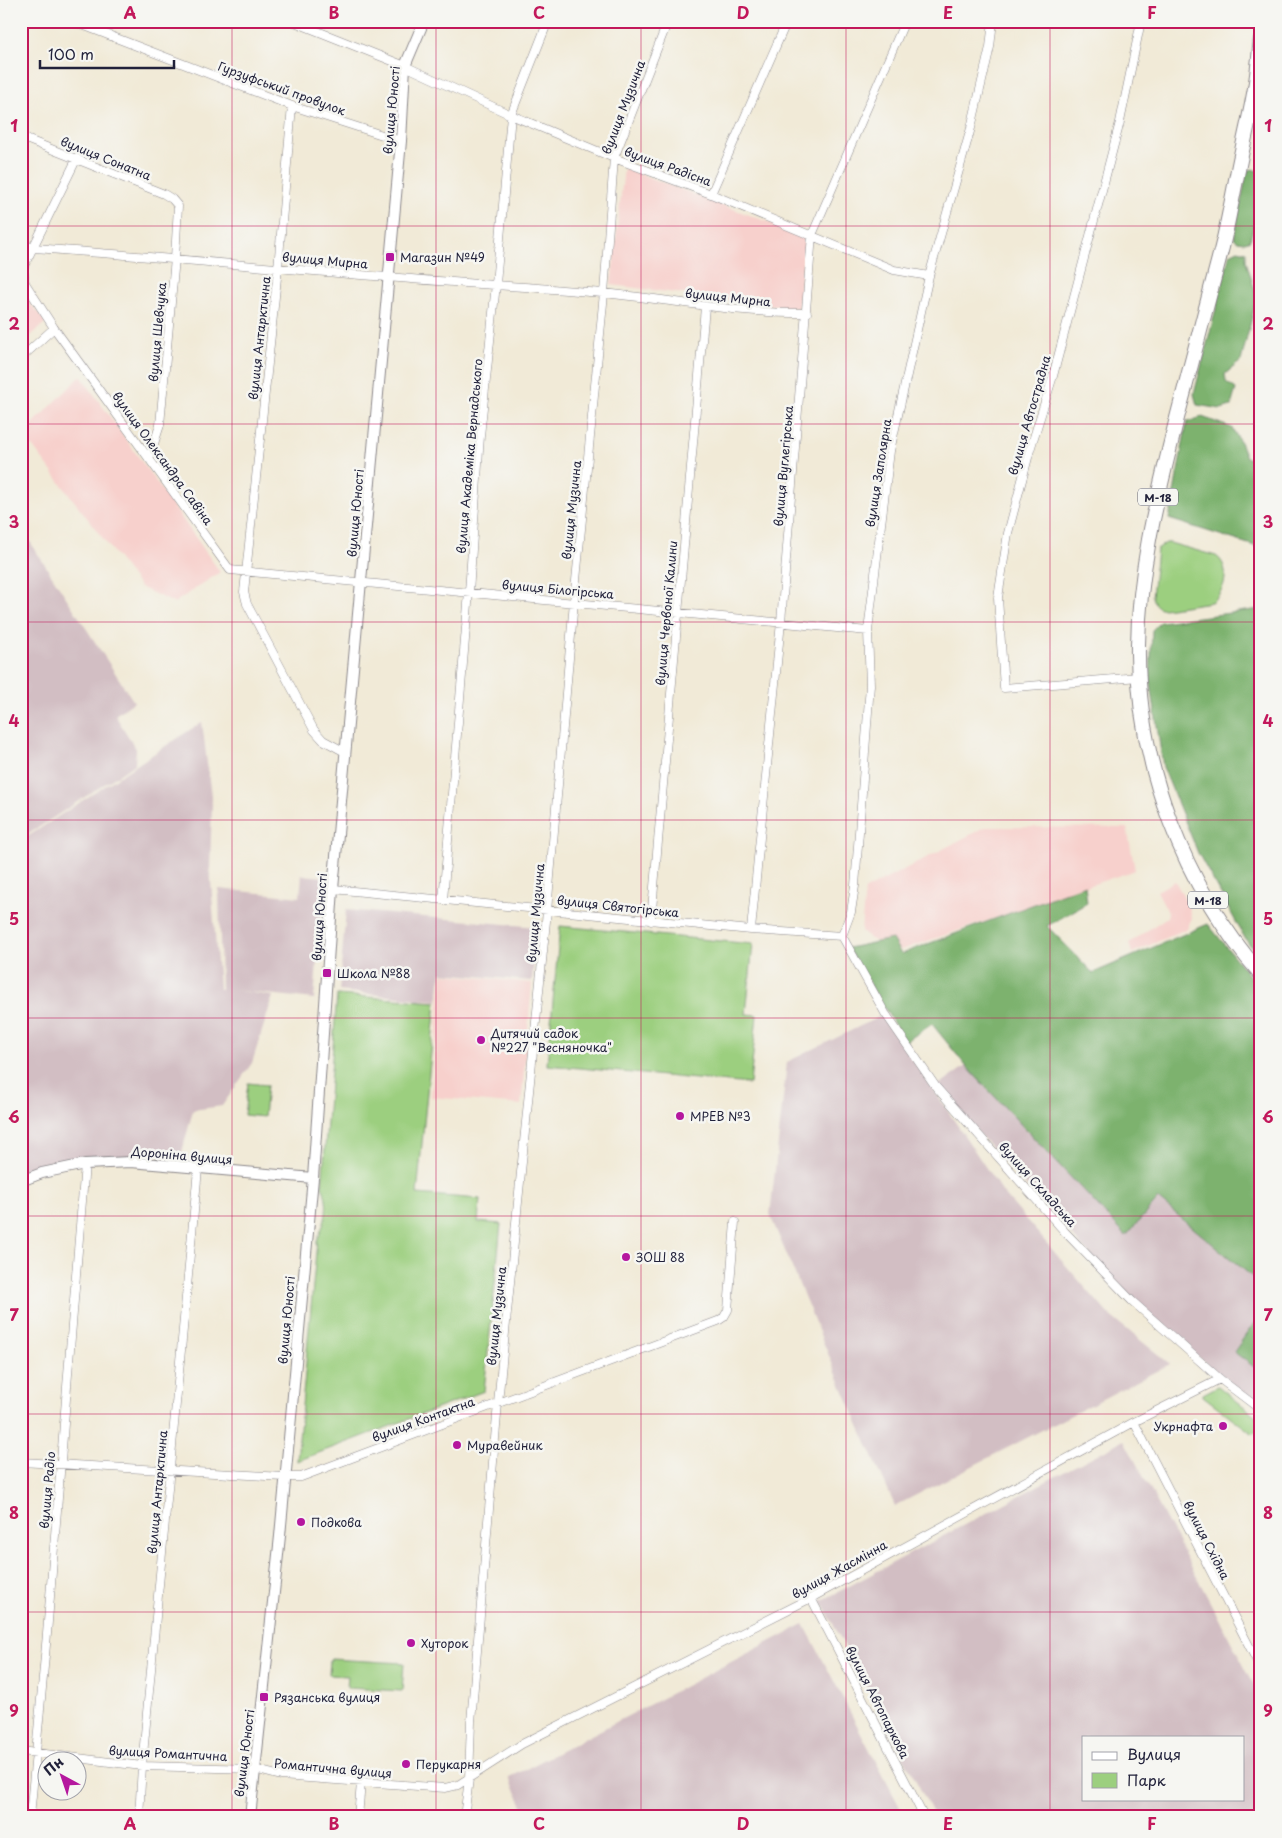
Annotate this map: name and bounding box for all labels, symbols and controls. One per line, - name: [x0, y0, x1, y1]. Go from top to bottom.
- text: A: [124, 0, 137, 24]
- text: B: [329, 0, 340, 24]
- text: C: [533, 0, 545, 24]
- text: D: [737, 0, 749, 24]
- text: E: [943, 0, 953, 24]
- text: F: [1147, 0, 1157, 24]
- scale bar: [40, 38, 174, 70]
- text: 100 m: [48, 42, 94, 65]
- street label: Гурзуфський провулок: [216, 57, 349, 120]
- street label: вулиця Музична: [597, 57, 649, 157]
- street label: вулиця Юності: [378, 65, 404, 155]
- text: 1: [10, 113, 18, 137]
- text: 1: [1264, 113, 1272, 137]
- street label: вулиця Сонатна: [58, 132, 154, 185]
- street label: вулиця Радісна: [622, 142, 715, 190]
- street label: вулиця Мирна: [281, 247, 369, 273]
- place label: Магазин №49: [400, 248, 485, 266]
- marker: Магазин №49: [384, 251, 396, 263]
- street label: вулиця Антарктична: [244, 275, 274, 401]
- street label: вулиця Шевчука: [144, 281, 170, 383]
- street label: вулиця Мирна: [684, 284, 772, 311]
- text: 2: [8, 311, 20, 335]
- text: 2: [1262, 311, 1274, 335]
- street label: вулиця Автострадна: [1003, 352, 1055, 477]
- street label: вулиця Академіка Вернадського: [452, 358, 487, 554]
- street label: вулиця Олександра Савіна: [108, 388, 218, 529]
- street label: вулиця Вуглегірська: [769, 404, 797, 527]
- street label: вулиця Заполярна: [861, 417, 896, 528]
- street label: вулиця Музична: [557, 459, 585, 560]
- street label: вулиця Юності: [342, 468, 368, 558]
- road number: М-18: [1138, 488, 1178, 506]
- text: 3: [9, 509, 19, 533]
- text: 3: [1263, 509, 1273, 533]
- street label: вулиця Червоної Калини: [651, 540, 681, 686]
- street label: вулиця Білогірська: [501, 575, 615, 603]
- text: 4: [9, 708, 20, 732]
- text: 4: [1263, 708, 1274, 732]
- street label: вулиця Музична: [522, 862, 548, 963]
- street label: вулиця Юності: [307, 872, 331, 962]
- street label: вулиця Святогірська: [556, 891, 681, 921]
- road number: М-18: [1188, 892, 1228, 908]
- text: 5: [9, 906, 19, 930]
- text: 5: [1263, 906, 1273, 930]
- place label: Школа №88: [337, 964, 411, 982]
- marker: Школа №88: [321, 967, 333, 979]
- place label: Дитячий садок №227 "Весняночка": [490, 1024, 612, 1056]
- marker: Дитячий садок №227 "Весняночка": [475, 1034, 487, 1046]
- text: 6: [8, 1104, 20, 1128]
- text: 6: [1262, 1104, 1274, 1128]
- place label: МРЕВ №3: [690, 1107, 751, 1125]
- marker: МРЕВ №3: [674, 1110, 686, 1122]
- street label: вулиця Складська: [995, 1138, 1081, 1231]
- street label: Дороніна вулиця: [130, 1142, 233, 1168]
- place label: ЗОШ 88: [636, 1248, 685, 1266]
- marker: ЗОШ 88: [620, 1251, 632, 1263]
- street label: вулиця Музична: [482, 1265, 510, 1366]
- street label: вулиця Юності: [273, 1275, 299, 1365]
- text: 7: [9, 1302, 19, 1326]
- text: 7: [1263, 1302, 1273, 1326]
- street label: вулиця Контактна: [369, 1392, 477, 1446]
- place label: Укрнафта: [1153, 1417, 1214, 1435]
- marker: Укрнафта: [1217, 1420, 1229, 1432]
- street label: вулиця Антарктична: [143, 1429, 171, 1555]
- place label: Муравейник: [467, 1436, 543, 1454]
- marker: Муравейник: [451, 1439, 463, 1451]
- street label: вулиця Радіо: [35, 1450, 59, 1529]
- street label: вулиця Східна: [1179, 1497, 1235, 1583]
- text: 8: [9, 1500, 19, 1524]
- text: 8: [1263, 1500, 1273, 1524]
- place label: Подкова: [311, 1513, 362, 1531]
- marker: Подкова: [295, 1516, 307, 1528]
- street label: вулиця Жасмінна: [788, 1535, 890, 1603]
- place label: Хуторок: [421, 1634, 469, 1652]
- marker: Хуторок: [405, 1637, 417, 1649]
- street label: вулиця Автопаркова: [842, 1643, 914, 1762]
- place label: Рязанська вулиця: [274, 1688, 380, 1706]
- marker: Рязанська вулиця: [258, 1691, 270, 1703]
- text: 9: [9, 1698, 19, 1722]
- text: 9: [1263, 1698, 1273, 1722]
- street label: вулиця Юності: [230, 1708, 258, 1798]
- legend: [1082, 1736, 1244, 1800]
- street label: вулиця Романтична: [108, 1741, 228, 1765]
- text: Вулиця: [1127, 1742, 1181, 1765]
- north arrow: [38, 1750, 88, 1800]
- text: Пн: [39, 1751, 68, 1780]
- street label: Романтична вулиця: [273, 1754, 393, 1782]
- place label: Перукарня: [416, 1755, 481, 1773]
- marker: Перукарня: [400, 1758, 412, 1770]
- text: Парк: [1127, 1768, 1166, 1791]
- text: A: [124, 1811, 137, 1835]
- text: B: [329, 1811, 340, 1835]
- text: C: [533, 1811, 545, 1835]
- text: D: [737, 1811, 749, 1835]
- text: E: [943, 1811, 953, 1835]
- text: F: [1147, 1811, 1157, 1835]

